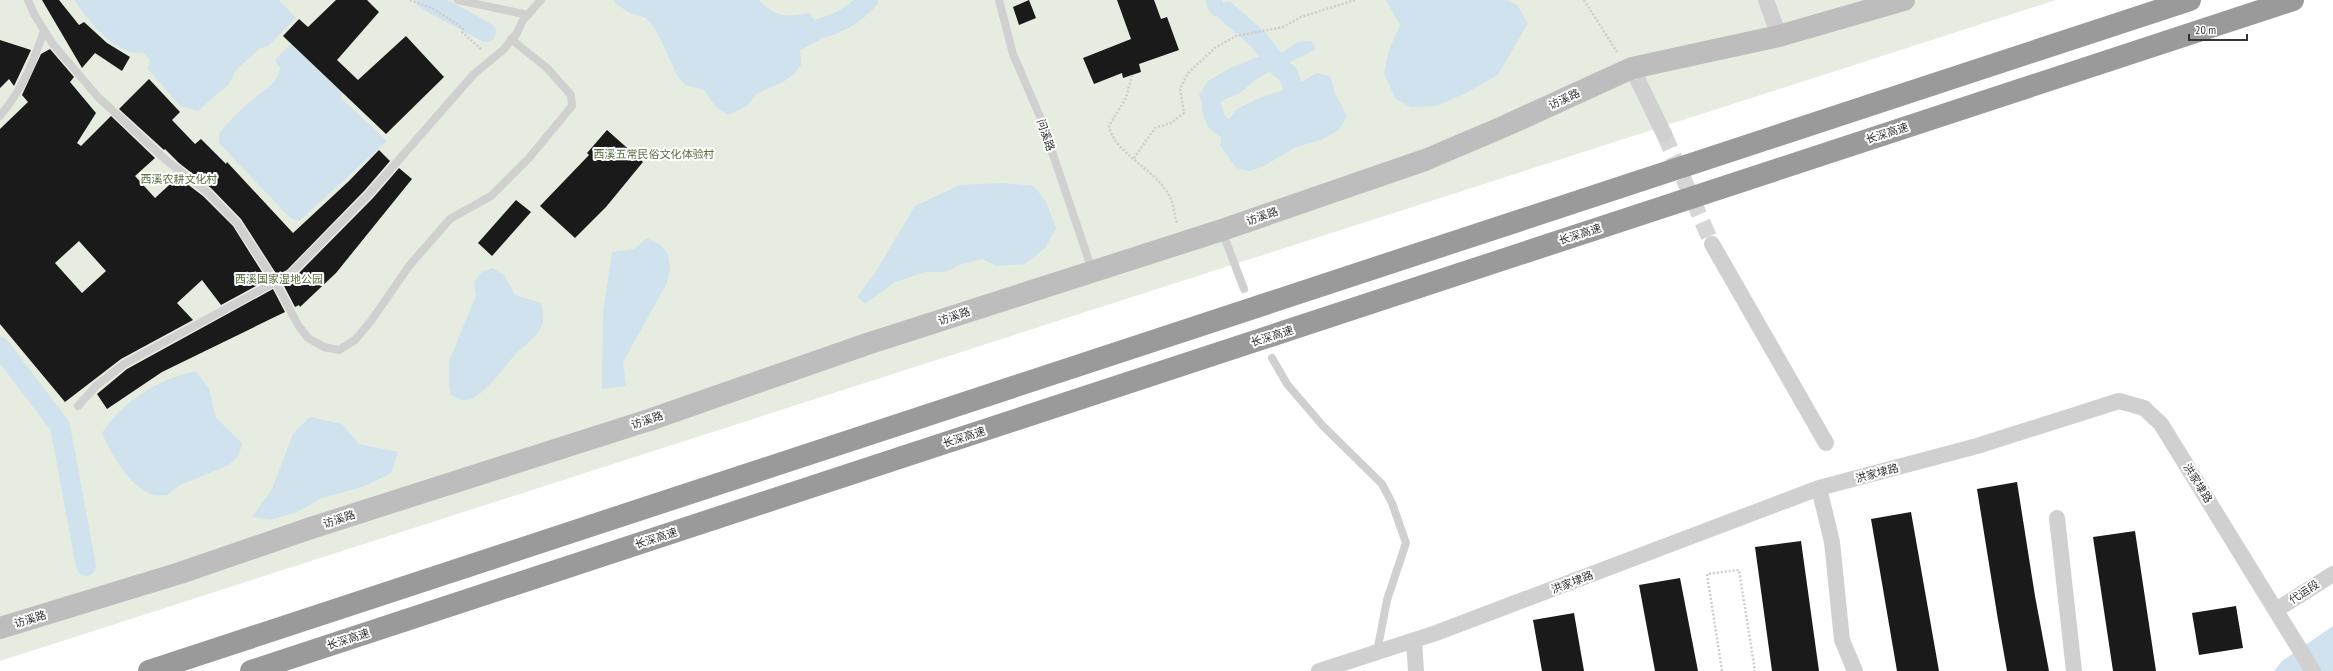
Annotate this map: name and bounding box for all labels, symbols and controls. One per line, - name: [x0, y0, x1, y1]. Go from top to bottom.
- scale bar: [2189, 16, 2247, 42]
- text: 20 m: [2195, 22, 2216, 37]
- street label: 访溪路: [1546, 86, 1582, 112]
- street label: 问溪路: [1034, 117, 1058, 153]
- street label: 长深高速: [1864, 120, 1910, 146]
- park label: 西溪五常民俗文化体验村: [594, 147, 715, 161]
- park label: 西溪农耕文化村: [141, 172, 218, 186]
- street label: 访溪路: [1244, 204, 1280, 228]
- street label: 长深高速: [1557, 221, 1603, 247]
- park label: 西溪国家湿地公园: [235, 272, 323, 286]
- street label: 访溪路: [936, 304, 972, 328]
- street label: 长深高速: [1249, 323, 1295, 349]
- street label: 访溪路: [629, 408, 665, 432]
- street label: 长深高速: [941, 424, 987, 450]
- street label: 洪家埭路: [1854, 461, 1900, 485]
- street label: 洪家埭路: [2180, 461, 2216, 505]
- street label: 访溪路: [321, 507, 357, 531]
- street label: 长深高速: [633, 525, 679, 551]
- street label: 洪家埭路: [1549, 568, 1595, 596]
- street label: 代运段: [2286, 577, 2322, 607]
- street label: 访溪路: [12, 607, 48, 631]
- street label: 长深高速: [325, 626, 371, 652]

